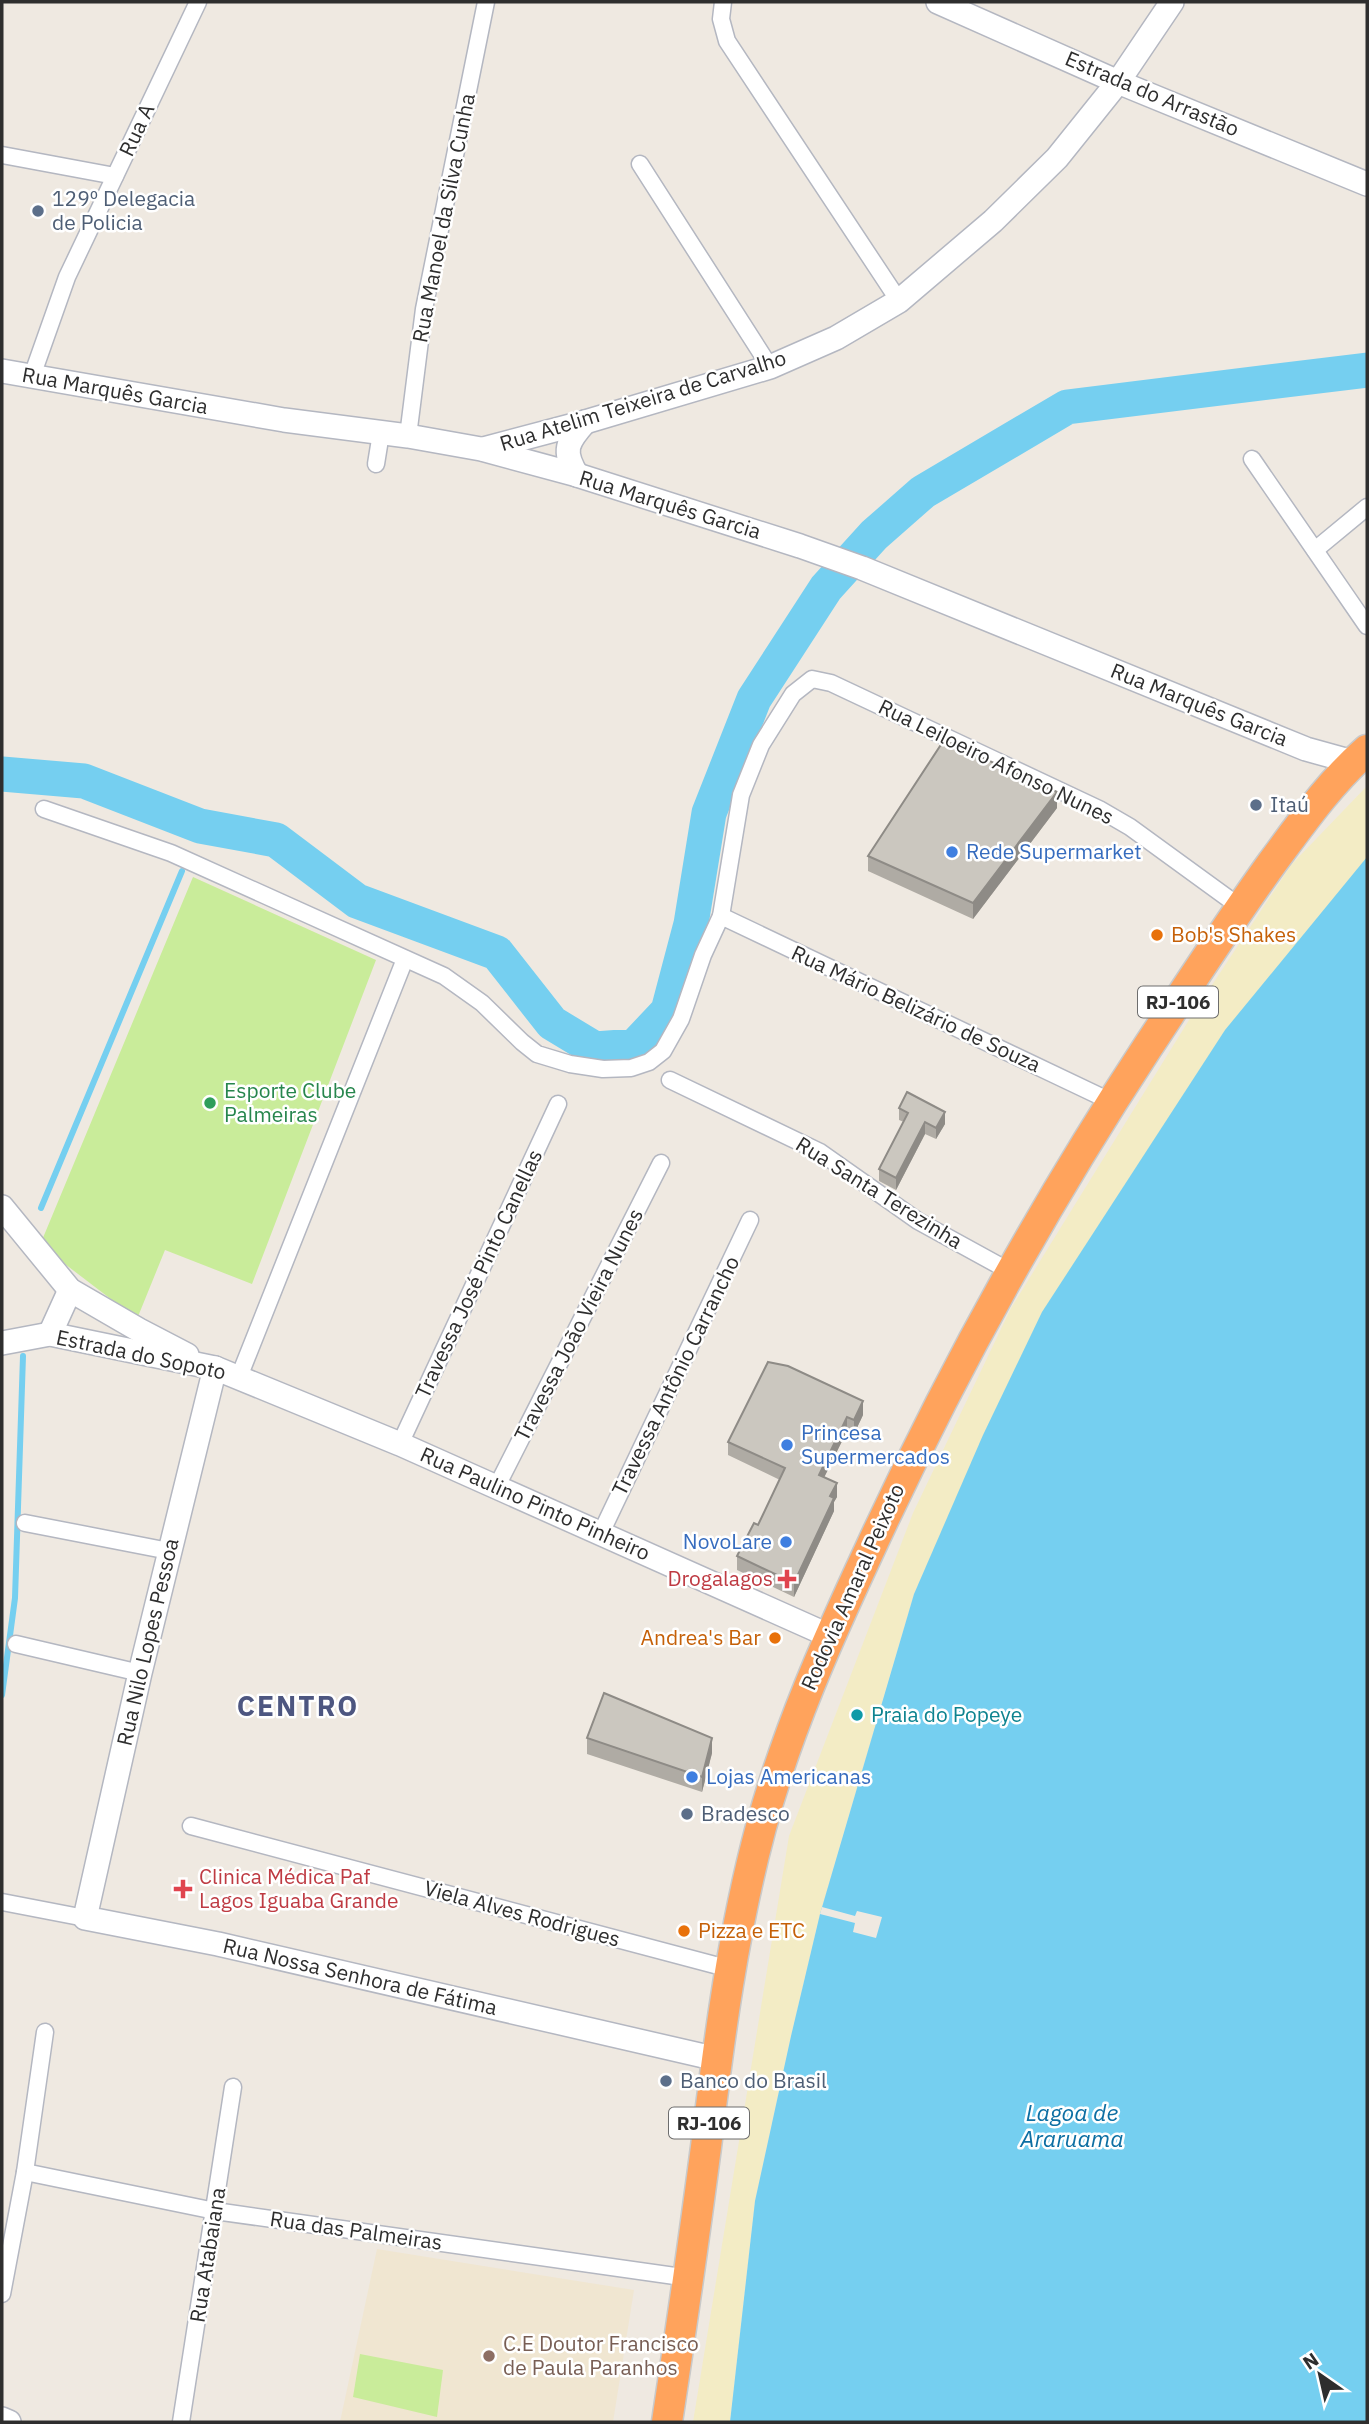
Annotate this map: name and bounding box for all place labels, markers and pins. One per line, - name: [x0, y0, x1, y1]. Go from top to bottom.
- place label: 129º Delegacia de Policia: [52, 184, 195, 236]
- marker: 129º Delegacia de Policia: [30, 203, 46, 219]
- place label: Itaú: [1270, 790, 1309, 818]
- marker: Itaú: [1248, 797, 1264, 813]
- place label: Rede Supermarket: [966, 837, 1142, 865]
- marker: Rede Supermarket: [944, 844, 960, 860]
- place label: Bob's Shakes: [1171, 920, 1296, 948]
- marker: Bob's Shakes: [1149, 927, 1165, 943]
- place label: Esporte Clube Palmeiras: [224, 1076, 356, 1128]
- marker: Esporte Clube Palmeiras: [202, 1095, 218, 1111]
- place label: Princesa Supermercados: [801, 1418, 950, 1470]
- marker: Princesa Supermercados: [779, 1437, 795, 1453]
- place label: NovoLare: [683, 1527, 772, 1555]
- marker: NovoLare: [778, 1534, 794, 1550]
- place label: Drogalagos: [667, 1564, 773, 1592]
- marker: Drogalagos: [779, 1571, 795, 1587]
- place label: Andrea's Bar: [641, 1623, 761, 1651]
- marker: Andrea's Bar: [767, 1630, 783, 1646]
- place label: Praia do Popeye: [871, 1700, 1022, 1728]
- marker: Praia do Popeye: [849, 1707, 865, 1723]
- place label: Lojas Americanas: [706, 1762, 871, 1790]
- marker: Lojas Americanas: [684, 1769, 700, 1785]
- place label: Bradesco: [701, 1799, 790, 1827]
- marker: Bradesco: [679, 1806, 695, 1822]
- place label: Clinica Médica Paf Lagos Iguaba Grande: [199, 1862, 399, 1914]
- marker: Clinica Médica Paf Lagos Iguaba Grande: [173, 1879, 193, 1899]
- place label: Pizza e ETC: [698, 1916, 805, 1944]
- marker: Pizza e ETC: [676, 1923, 692, 1939]
- place label: Banco do Brasil: [680, 2066, 827, 2094]
- marker: Banco do Brasil: [658, 2073, 674, 2089]
- place label: C.E Doutor Francisco de Paula Paranhos: [503, 2329, 699, 2381]
- marker: C.E Doutor Francisco de Paula Paranhos: [481, 2348, 497, 2364]

